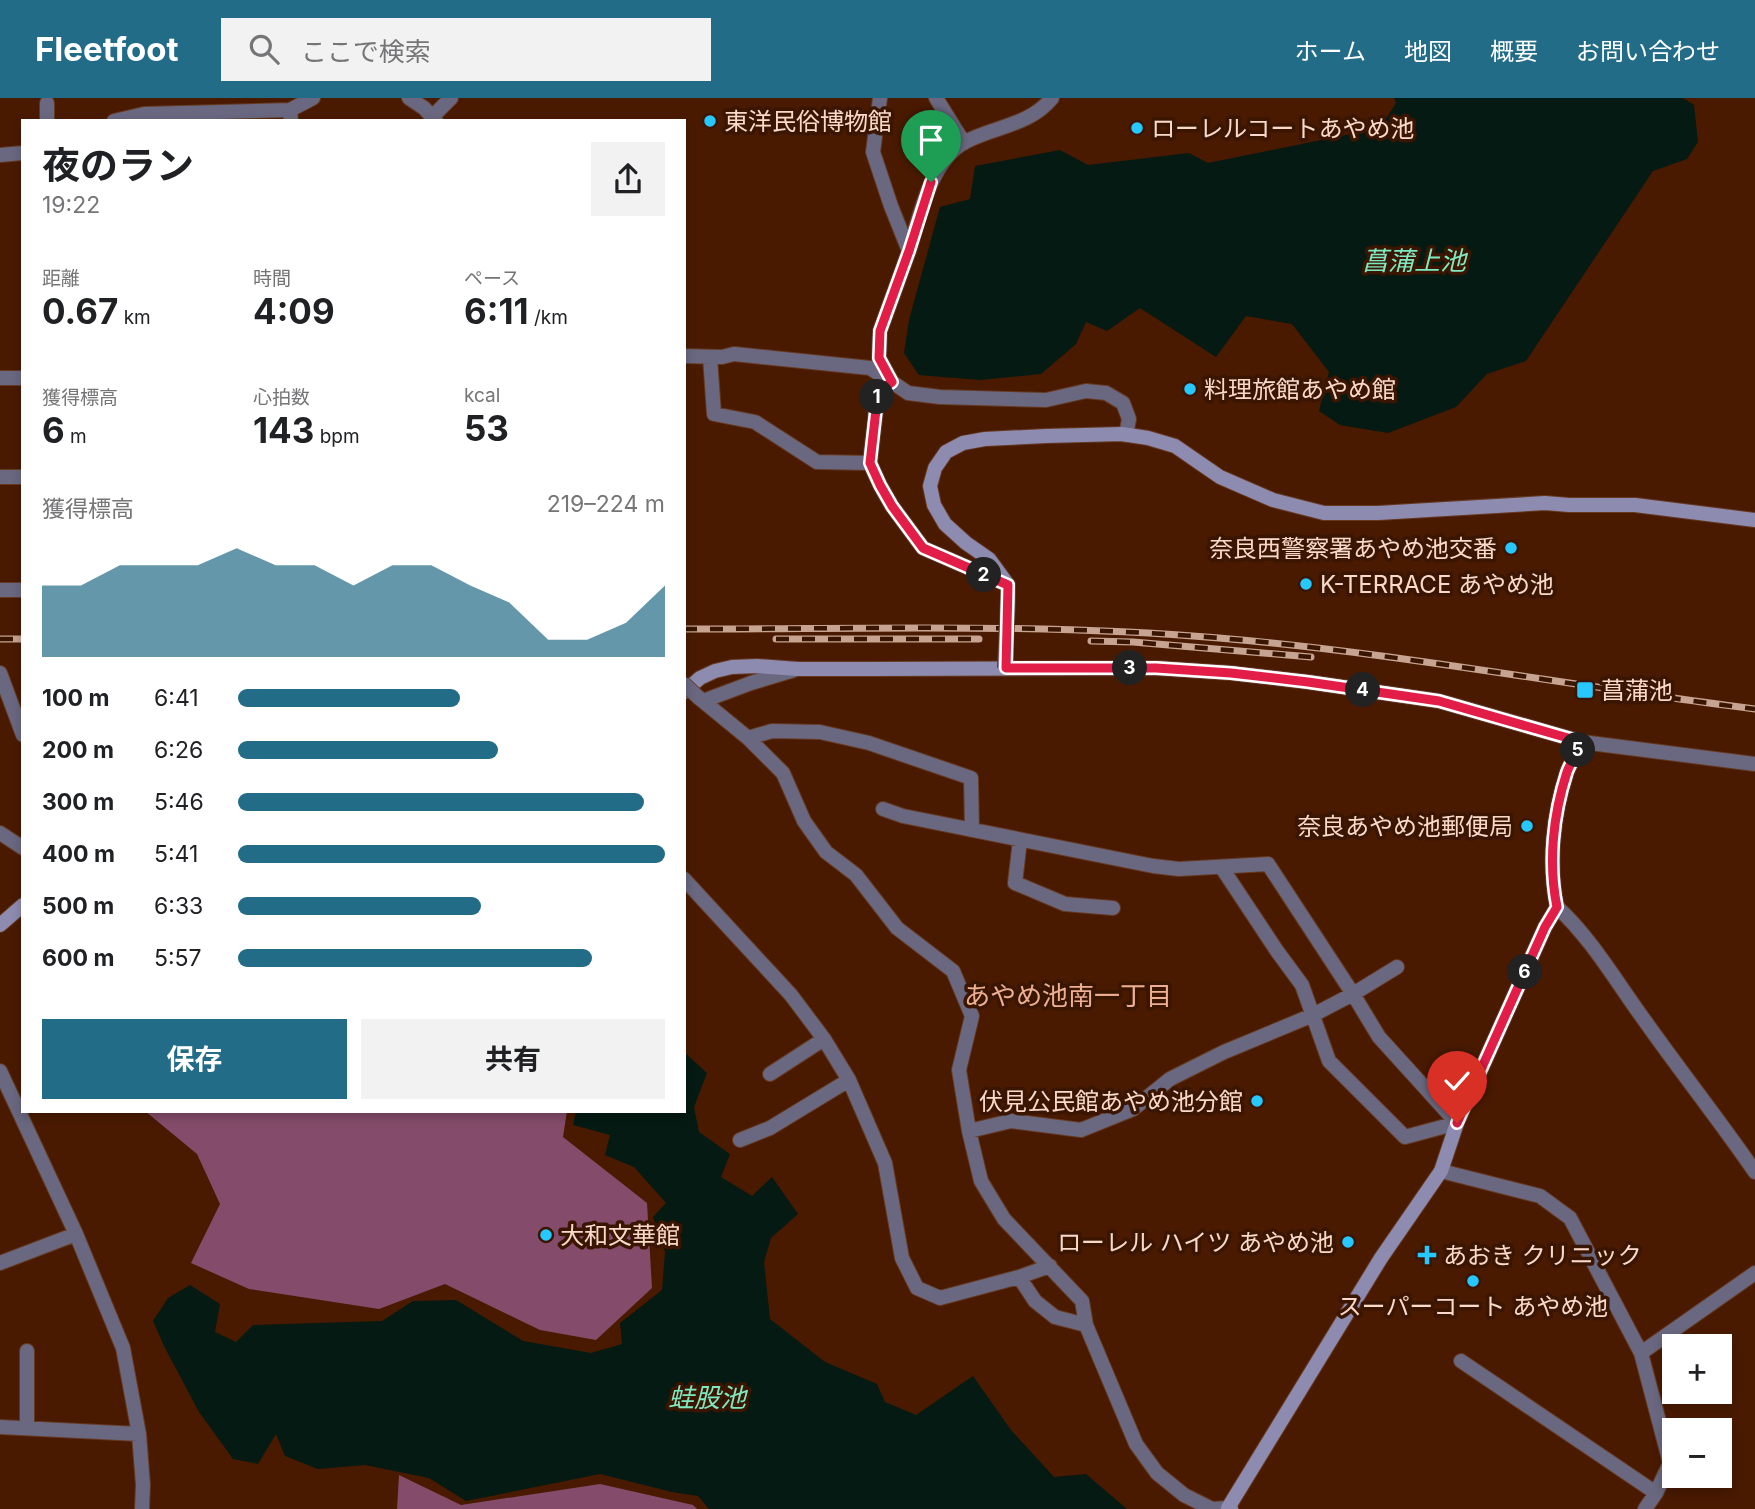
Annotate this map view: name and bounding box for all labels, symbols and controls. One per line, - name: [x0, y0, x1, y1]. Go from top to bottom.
- search box: [221, 18, 711, 81]
- text: Fleetfoot: [35, 29, 179, 69]
- icon: search: [245, 30, 283, 68]
- text: ここで検索: [301, 36, 431, 67]
- text: ホーム: [1295, 37, 1366, 66]
- text: 地図: [1404, 37, 1452, 66]
- text: 概要: [1490, 37, 1538, 66]
- text: お問い合わせ: [1576, 37, 1720, 66]
- place label: 東洋民俗博物館: [724, 107, 892, 136]
- pin: [901, 110, 961, 182]
- marker: 東洋民俗博物館: [702, 113, 718, 129]
- place label: ローレルコートあやめ池: [1151, 114, 1415, 143]
- marker: ローレルコートあやめ池: [1129, 120, 1145, 136]
- icon: arrive: [912, 121, 950, 159]
- text: 夜のラン: [42, 142, 194, 188]
- button: share: [591, 142, 665, 216]
- text: 19:22: [42, 191, 100, 219]
- water label: 菖蒲上池: [1362, 245, 1469, 276]
- text: 距離: [42, 267, 80, 290]
- text: 時間: [253, 267, 291, 290]
- text: ペース: [464, 267, 520, 290]
- text: 0.67: [42, 290, 118, 332]
- text: 4:09: [253, 290, 335, 332]
- text: 6:11: [464, 290, 529, 332]
- text: km: [118, 306, 151, 329]
- text: /km: [529, 306, 568, 329]
- place label: 料理旅館あやめ館: [1204, 375, 1396, 404]
- pin: 1: [860, 380, 894, 414]
- marker: 料理旅館あやめ館: [1182, 381, 1198, 397]
- text: kcal: [464, 384, 500, 407]
- text: 1: [872, 385, 881, 408]
- text: 獲得標高: [42, 386, 118, 409]
- text: 心拍数: [253, 386, 310, 409]
- text: 53: [464, 407, 509, 449]
- text: 6: [42, 409, 65, 451]
- text: 143: [253, 409, 314, 451]
- text: m: [65, 425, 87, 448]
- text: bpm: [314, 425, 360, 448]
- text: 219–224 m: [547, 490, 665, 518]
- text: 獲得標高: [42, 495, 134, 523]
- place label: 奈良西警察署あやめ池交番: [1209, 534, 1497, 563]
- marker: 奈良西警察署あやめ池交番: [1503, 540, 1519, 556]
- pin: 2: [967, 558, 1002, 592]
- text: 2: [978, 563, 989, 586]
- place label: K-TERRACE あやめ池: [1320, 570, 1554, 599]
- marker: K-TERRACE あやめ池: [1298, 576, 1314, 592]
- pin: 3: [1112, 650, 1148, 686]
- text: 3: [1123, 656, 1136, 679]
- pin: 4: [1346, 672, 1380, 708]
- place label: 菖蒲池: [1601, 676, 1673, 705]
- text: 4: [1356, 678, 1369, 701]
- marker: 菖蒲池: [1575, 680, 1595, 700]
- text: 100 m: [42, 684, 109, 712]
- text: 6:41: [154, 684, 199, 712]
- pin: 5: [1560, 732, 1596, 768]
- text: 200 m: [42, 736, 114, 764]
- text: 6:26: [154, 736, 203, 764]
- text: 5: [1571, 738, 1584, 761]
- text: 300 m: [42, 788, 114, 816]
- text: 5:46: [154, 788, 204, 816]
- place label: 奈良あやめ池郵便局: [1297, 812, 1513, 841]
- marker: 奈良あやめ池郵便局: [1519, 818, 1535, 834]
- text: 400 m: [42, 840, 115, 868]
- text: 5:41: [154, 840, 198, 868]
- text: 500 m: [42, 892, 114, 920]
- text: 6:33: [154, 892, 203, 920]
- text: 600 m: [42, 944, 114, 972]
- text: 5:57: [154, 944, 202, 972]
- pin: 6: [1508, 954, 1542, 990]
- text: 6: [1518, 960, 1531, 983]
- district label: あやめ池南一丁目: [964, 980, 1172, 1011]
- button: 保存: [42, 1019, 347, 1099]
- button: 共有: [361, 1019, 665, 1099]
- pin: [1427, 1051, 1487, 1123]
- icon: check: [1438, 1062, 1476, 1100]
- place label: 伏見公民館あやめ池分館: [979, 1087, 1243, 1116]
- marker: 伏見公民館あやめ池分館: [1249, 1093, 1265, 1109]
- place label: 大和文華館: [560, 1221, 680, 1250]
- marker: 大和文華館: [538, 1227, 554, 1243]
- place label: ローレル ハイツ あやめ池: [1057, 1228, 1334, 1257]
- marker: ローレル ハイツ あやめ池: [1340, 1234, 1356, 1250]
- place label: あおき クリニック: [1443, 1241, 1642, 1270]
- marker: あおき クリニック: [1417, 1245, 1437, 1265]
- marker: スーパーコート あやめ池: [1465, 1273, 1481, 1289]
- place label: スーパーコート あやめ池: [1338, 1292, 1608, 1321]
- map controls: [1662, 1334, 1732, 1488]
- button: +: [1662, 1334, 1732, 1404]
- water label: 蛙股池: [668, 1382, 749, 1413]
- button: −: [1662, 1418, 1732, 1488]

